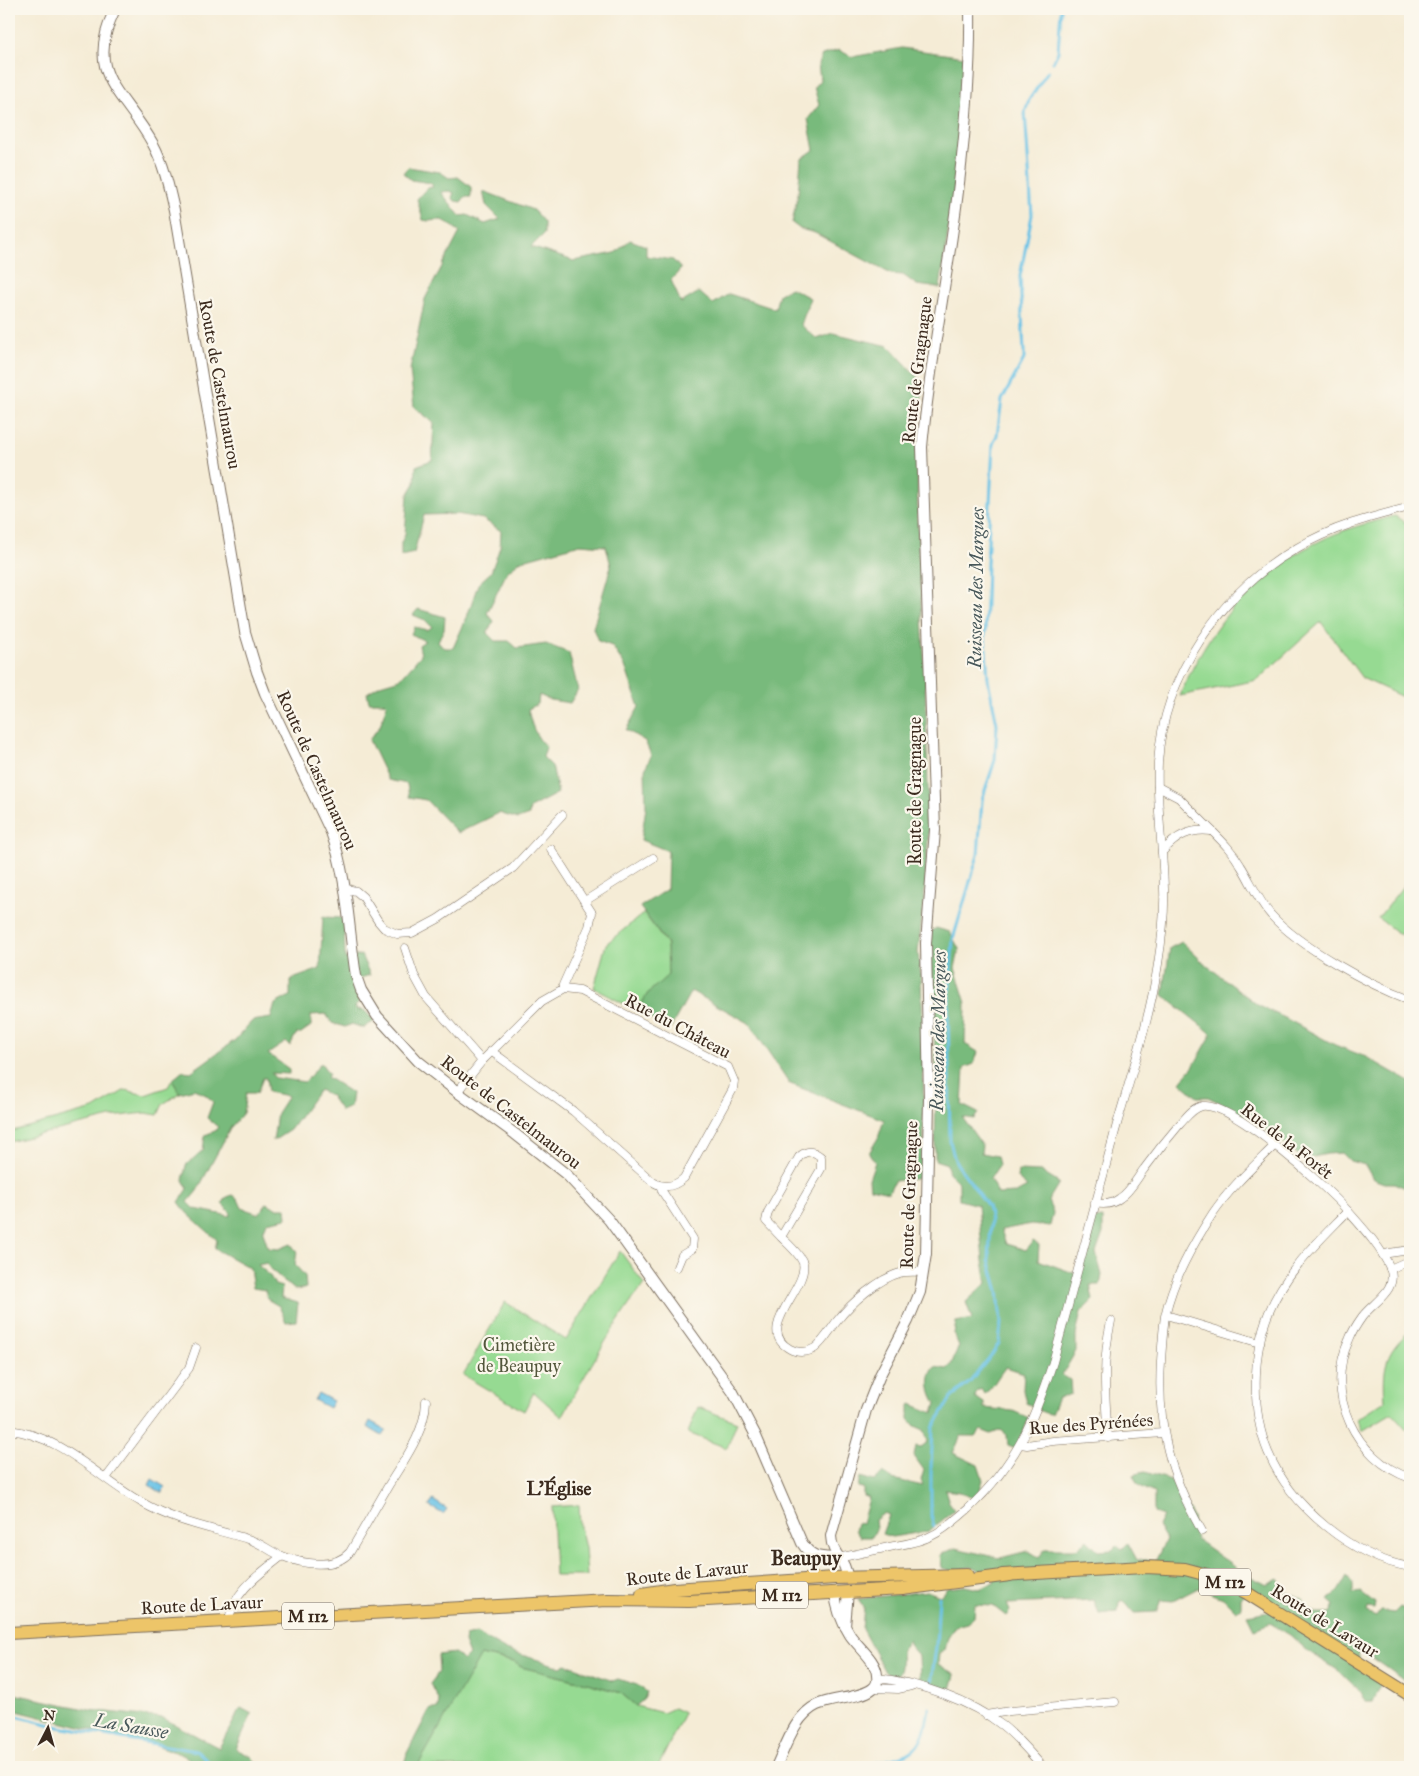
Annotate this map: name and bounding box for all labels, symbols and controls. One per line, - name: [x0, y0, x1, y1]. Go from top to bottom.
- street label: Route de Gragnague: [897, 295, 938, 445]
- street label: Route de Castelmaurou: [194, 297, 246, 471]
- water label: Ruisseau des Margues: [963, 507, 989, 670]
- street label: Route de Castelmaurou: [272, 687, 362, 854]
- street label: Route de Gragnague: [904, 717, 927, 865]
- water label: Ruisseau des Margues: [925, 950, 951, 1113]
- street label: Rue du Château: [621, 989, 735, 1063]
- street label: Route de Castelmaurou: [436, 1050, 586, 1174]
- street label: Rue de la Forêt: [1236, 1098, 1338, 1184]
- street label: Route de Gragnague: [895, 1120, 924, 1270]
- park label: Cimetière de Beaupuy: [477, 1334, 562, 1377]
- street label: Rue des Pyrénées: [1028, 1409, 1154, 1439]
- district label: L'Église: [527, 1475, 592, 1501]
- district label: Beaupuy: [771, 1546, 843, 1571]
- street label: Route de Lavaur: [625, 1556, 749, 1590]
- road number: M 112: [1199, 1568, 1251, 1595]
- street label: Route de Lavaur: [1267, 1579, 1383, 1663]
- road number: M 112: [756, 1582, 808, 1608]
- street label: Route de Lavaur: [140, 1591, 264, 1619]
- road number: M 112: [282, 1602, 334, 1630]
- north arrow: [22, 1704, 72, 1754]
- text: N: [43, 1706, 56, 1725]
- water label: La Sausse: [91, 1708, 171, 1744]

